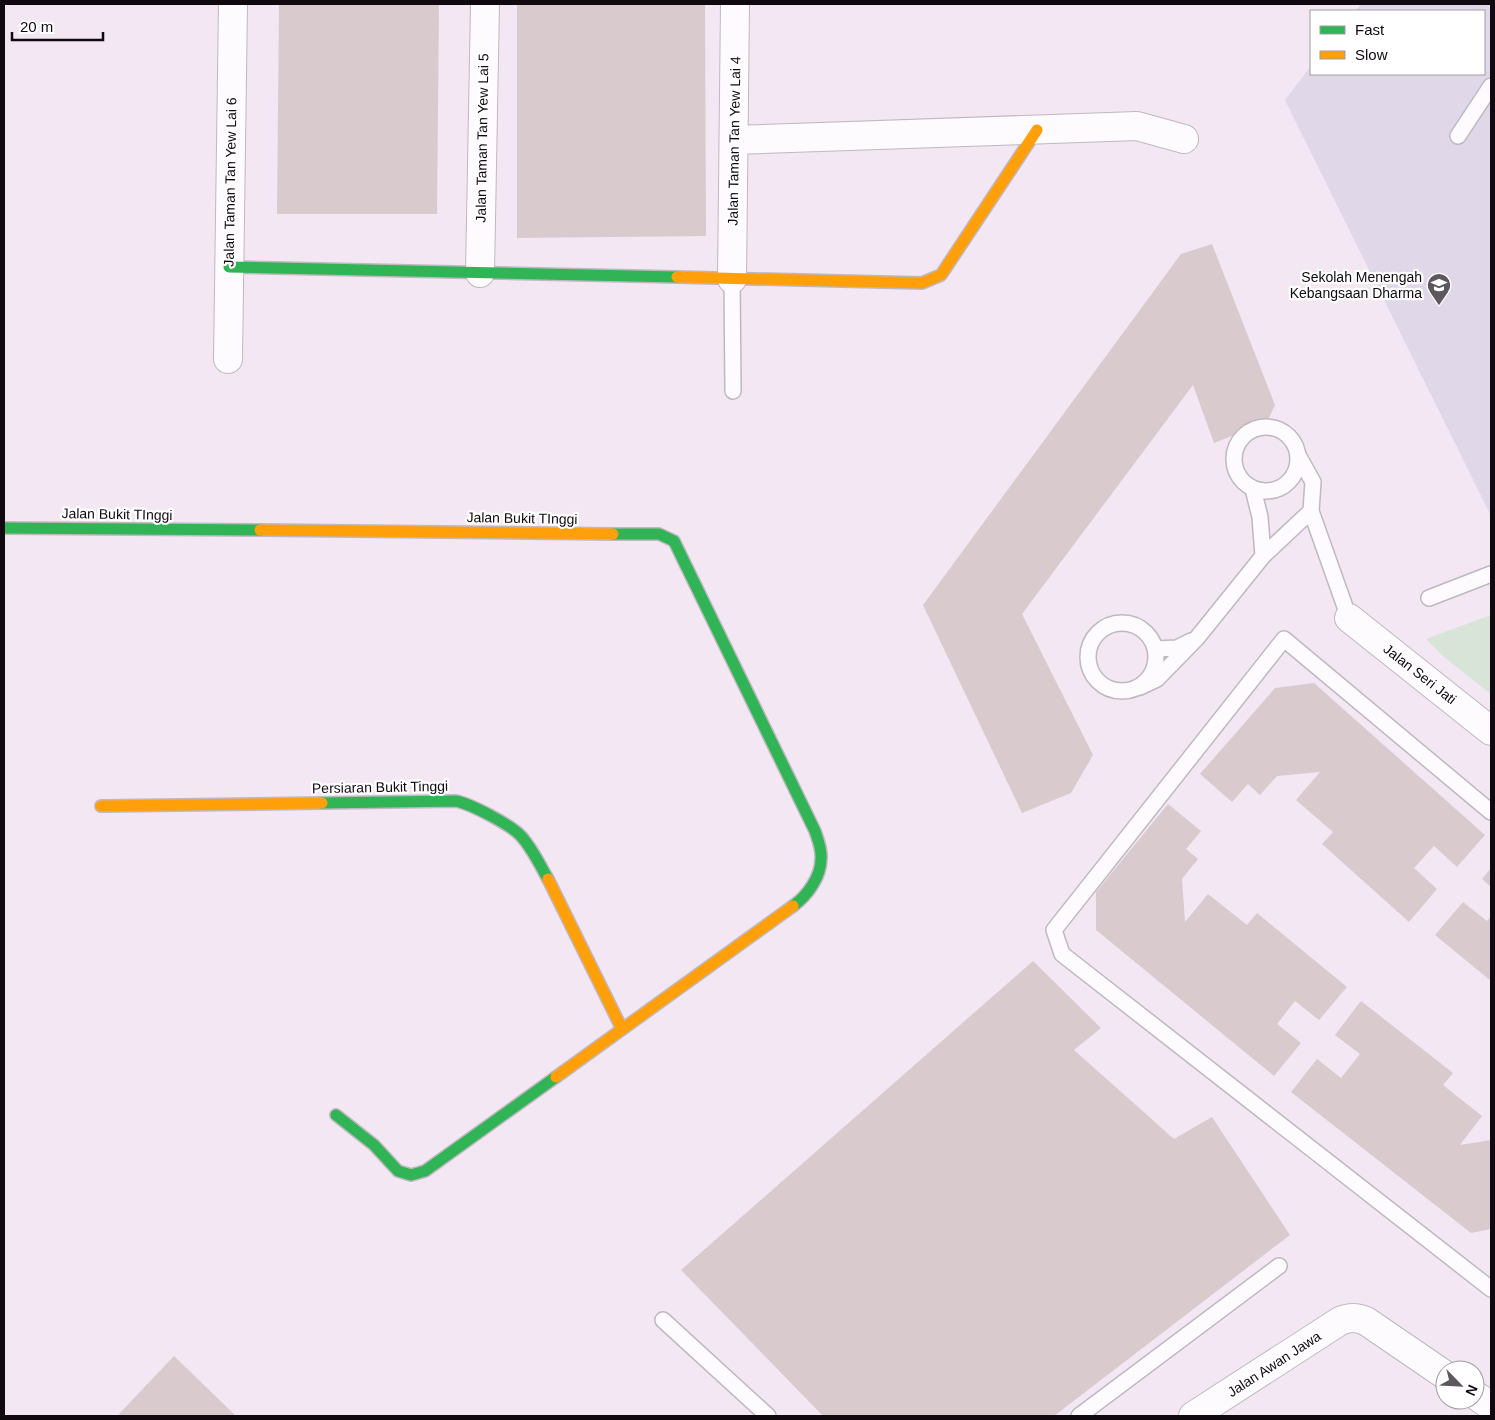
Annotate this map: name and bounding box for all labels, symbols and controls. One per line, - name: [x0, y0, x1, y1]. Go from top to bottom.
- scale bar: [12, 10, 104, 42]
- legend: [1310, 10, 1485, 75]
- text: 20 m: [20, 18, 53, 35]
- text: Fast: [1355, 21, 1385, 38]
- text: Slow: [1355, 46, 1388, 63]
- street label: Jalan Taman Tan Yew Lai 5: [473, 53, 491, 223]
- street label: Jalan Taman Tan Yew Lai 4: [725, 56, 743, 226]
- street label: Jalan Taman Tan Yew Lai 6: [221, 97, 239, 267]
- place label: Sekolah Menengah Kebangsaan Dharma: [1290, 269, 1422, 301]
- school or university icon: Sekolah Menengah Kebangsaan Dharma: [1426, 272, 1452, 306]
- street label: Jalan Bukit TInggi: [61, 505, 173, 523]
- street label: Jalan Bukit TInggi: [466, 509, 578, 527]
- street label: Jalan Seri Jati: [1380, 641, 1460, 707]
- street label: Persiaran Bukit Tinggi: [312, 778, 448, 796]
- street label: Jalan Awan Jawa: [1224, 1328, 1324, 1400]
- north arrow: [1435, 1360, 1485, 1410]
- text: N: [1463, 1382, 1481, 1398]

